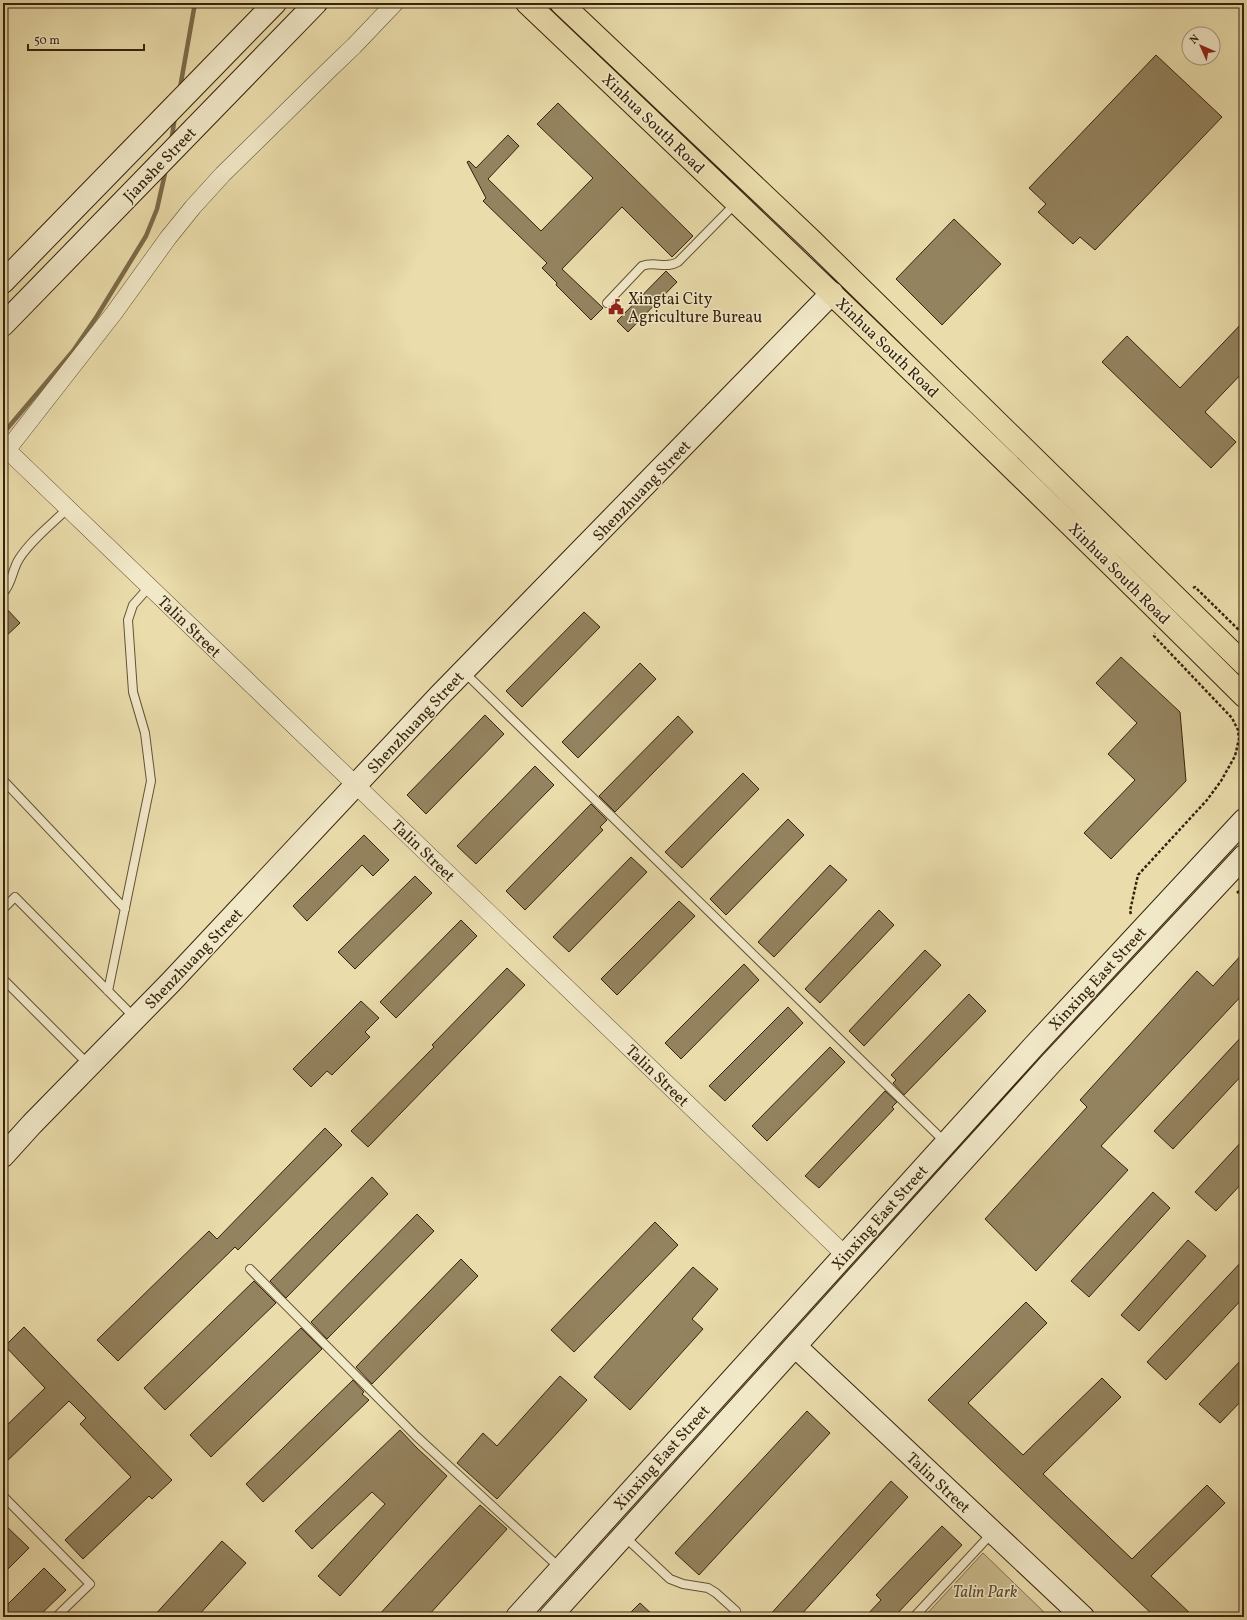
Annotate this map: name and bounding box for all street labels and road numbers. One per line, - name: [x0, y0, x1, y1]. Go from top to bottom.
- street label: Xinhua South Road: [596, 69, 709, 179]
- street label: Jianshe Street: [119, 123, 202, 208]
- street label: Xinhua South Road: [830, 293, 943, 403]
- street label: Shenzhuang Street: [588, 436, 697, 547]
- street label: Xinhua South Road: [1063, 519, 1174, 630]
- street label: Talin Street: [152, 592, 226, 664]
- street label: Shenzhuang Street: [363, 667, 470, 779]
- street label: Talin Street: [386, 816, 460, 888]
- street label: Shenzhuang Street: [140, 904, 249, 1015]
- street label: Xinxing East Street: [1045, 922, 1153, 1036]
- street label: Talin Street: [620, 1041, 694, 1113]
- street label: Xinxing East Street: [827, 1161, 934, 1276]
- street label: Xinxing East Street: [609, 1401, 716, 1516]
- street label: Talin Street: [901, 1448, 975, 1519]

